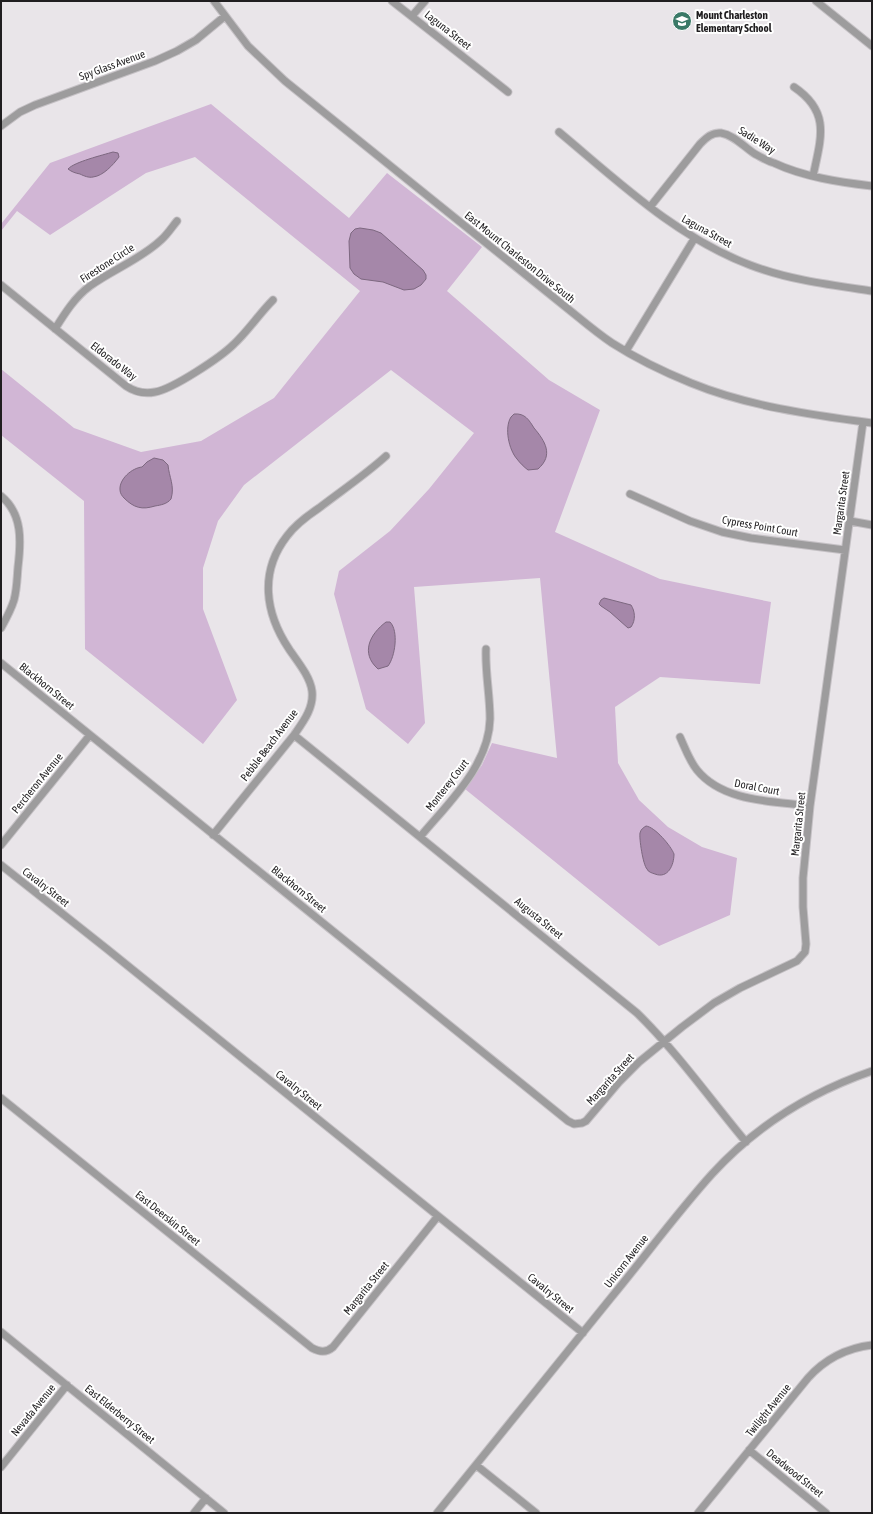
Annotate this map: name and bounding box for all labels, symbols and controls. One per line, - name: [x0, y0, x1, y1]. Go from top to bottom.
- street label: Laguna Street: [422, 8, 474, 52]
- place label: Mount Charleston Elementary School: [696, 9, 773, 34]
- school or university icon: Mount Charleston Elementary School: [671, 10, 693, 32]
- street label: Spy Glass Avenue: [77, 48, 147, 82]
- street label: Sadie Way: [736, 124, 778, 156]
- street label: East Mount Charleston Drive South: [463, 209, 577, 305]
- street label: Laguna Street: [680, 212, 734, 250]
- street label: Firestone Circle: [78, 241, 136, 285]
- street label: Eldorado Way: [89, 339, 140, 383]
- street label: Margarita Street: [831, 470, 851, 536]
- street label: Cypress Point Court: [721, 513, 799, 539]
- street label: Blackhorn Street: [17, 660, 77, 712]
- street label: Pebble Beach Avenue: [238, 707, 300, 783]
- street label: Percheron Avenue: [9, 751, 65, 815]
- street label: Monterey Court: [423, 757, 471, 813]
- street label: Doral Court: [733, 777, 781, 797]
- street label: Margarita Street: [789, 791, 807, 857]
- street label: Blackhorn Street: [269, 863, 329, 915]
- street label: Cavalry Street: [20, 865, 72, 909]
- street label: Augusta Street: [512, 895, 566, 941]
- street label: Margarita Street: [584, 1051, 636, 1107]
- street label: Cavalry Street: [273, 1068, 325, 1112]
- street label: East Deerskin Street: [133, 1188, 203, 1248]
- street label: Unicorn Avenue: [602, 1232, 650, 1290]
- street label: Margarita Street: [341, 1259, 391, 1317]
- street label: Cavalry Street: [525, 1271, 577, 1315]
- street label: Twilight Avenue: [743, 1381, 793, 1439]
- street label: Nevada Avenue: [8, 1382, 58, 1438]
- street label: East Elderberry Street: [83, 1382, 157, 1446]
- street label: Deadwood Street: [764, 1447, 826, 1499]

